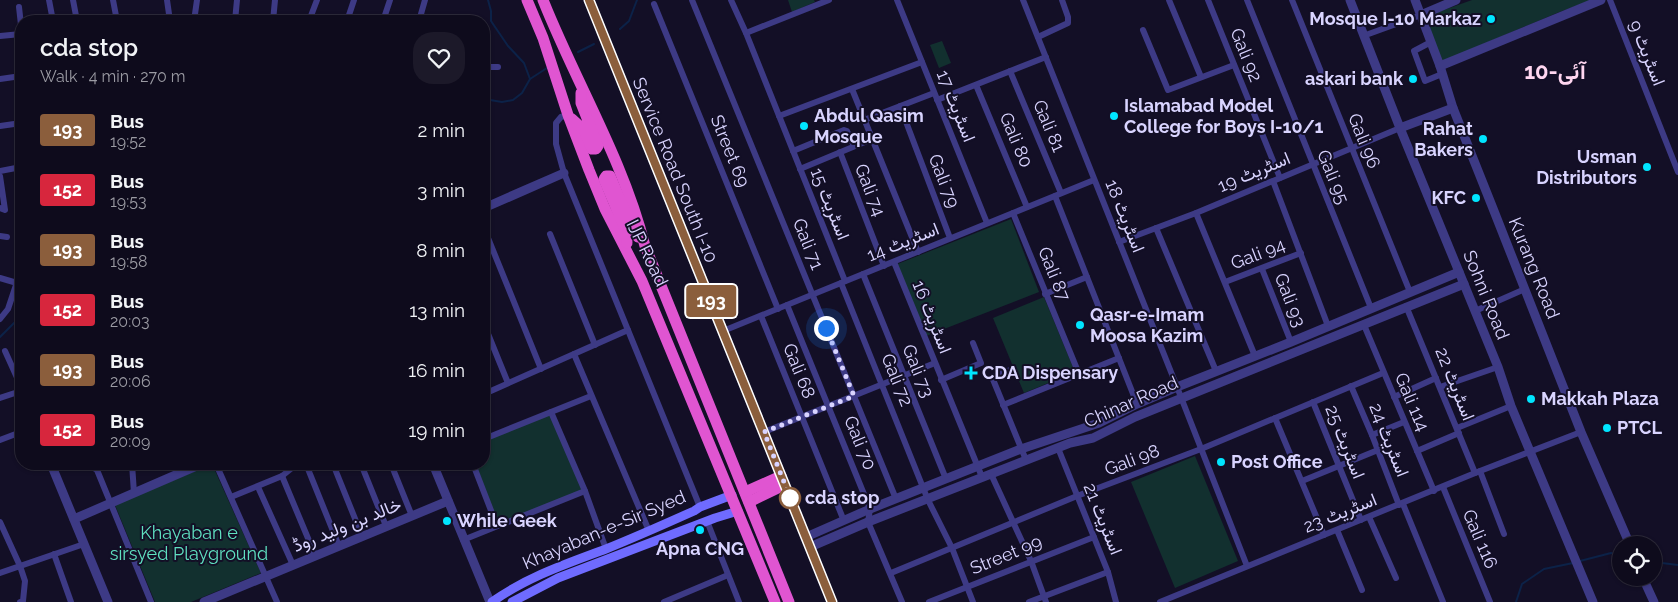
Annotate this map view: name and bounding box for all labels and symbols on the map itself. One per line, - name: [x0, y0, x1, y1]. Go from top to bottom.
- place label: Mosque I-10 Markaz: [1309, 8, 1481, 29]
- marker: Mosque I-10 Markaz: [1485, 13, 1497, 25]
- street label: اسٹریٹ 9: [1624, 17, 1670, 89]
- street label: Gali 92: [1226, 25, 1267, 85]
- district label: آئی-10: [1524, 58, 1587, 85]
- street label: اسٹریٹ 17: [932, 67, 980, 145]
- place label: askari bank: [1305, 68, 1404, 89]
- marker: askari bank: [1407, 73, 1419, 85]
- street label: Service Road South I-10: [629, 74, 722, 266]
- place label: Islamabad Model College for Boys I-10/1: [1124, 95, 1323, 137]
- street label: Gali 81: [1029, 97, 1070, 155]
- place label: Abdul Qasim Mosque: [814, 105, 924, 147]
- street label: Gali 80: [996, 109, 1037, 171]
- marker: Islamabad Model College for Boys I-10/1: [1108, 110, 1120, 122]
- street label: Gali 96: [1344, 110, 1385, 172]
- street label: Street 69: [707, 112, 754, 190]
- place label: Rahat Bakers: [1414, 118, 1473, 160]
- marker: Abdul Qasim Mosque: [798, 120, 810, 132]
- marker: Rahat Bakers: [1477, 133, 1489, 145]
- place label: Usman Distributors: [1536, 146, 1637, 188]
- street label: اسٹریٹ 19: [1214, 147, 1294, 197]
- street label: Gali 95: [1313, 147, 1354, 207]
- street label: Gali 79: [925, 151, 964, 211]
- street label: Gali 74: [851, 161, 890, 219]
- marker: Usman Distributors: [1641, 161, 1653, 173]
- street label: اسٹریٹ 15: [806, 165, 854, 243]
- street label: اسٹریٹ 18: [1100, 176, 1150, 256]
- place label: KFC: [1431, 187, 1466, 208]
- marker: KFC: [1470, 192, 1482, 204]
- street label: Kurang Road: [1505, 214, 1564, 322]
- street label: Gali 71: [789, 215, 828, 273]
- street label: IJP Road: [622, 216, 673, 290]
- street label: اسٹریٹ 14: [864, 218, 942, 266]
- street label: Gali 94: [1228, 234, 1288, 273]
- street label: Gali 87: [1034, 244, 1075, 304]
- street label: Sohni Road: [1459, 247, 1514, 342]
- street label: Gali 93: [1271, 270, 1310, 330]
- street label: اسٹریٹ 16: [907, 277, 957, 357]
- line badge: 193: [682, 285, 740, 317]
- place label: Qasr-e-Imam Moosa Kazim: [1090, 304, 1204, 346]
- your location: [814, 316, 839, 341]
- marker: Qasr-e-Imam Moosa Kazim: [1074, 319, 1086, 331]
- street label: Gali 68: [779, 340, 820, 401]
- street label: Gali 73: [898, 341, 939, 400]
- street label: اسٹریٹ 22: [1430, 344, 1480, 424]
- street label: Gali 72: [877, 350, 918, 409]
- place label: CDA Dispensary: [982, 362, 1118, 383]
- marker: CDA Dispensary: [964, 366, 978, 380]
- street label: Gali 114: [1391, 369, 1434, 434]
- street label: Chinar Road: [1081, 371, 1181, 432]
- place label: Makkah Plaza: [1541, 388, 1659, 409]
- marker: Makkah Plaza: [1525, 393, 1537, 405]
- street label: اسٹریٹ 24: [1364, 400, 1414, 480]
- street label: اسٹریٹ 25: [1320, 402, 1370, 482]
- street label: Gali 70: [840, 413, 881, 473]
- place label: PTCL: [1617, 417, 1662, 438]
- marker: PTCL: [1601, 422, 1613, 434]
- street label: Gali 98: [1101, 439, 1162, 480]
- place label: Post Office: [1231, 451, 1323, 472]
- marker: Post Office: [1215, 456, 1227, 468]
- street label: اسٹریٹ 21: [1079, 480, 1127, 558]
- street label: Khayaban-e-Sir Syed: [519, 486, 689, 573]
- marker: cda stop: [779, 487, 801, 509]
- place label: cda stop: [805, 487, 879, 508]
- street label: اسٹریٹ 23: [1300, 488, 1380, 538]
- street label: خالد بن ولید روڈ: [289, 493, 405, 557]
- street label: Gali 116: [1459, 506, 1502, 572]
- place label: While Geek: [457, 510, 558, 531]
- marker: While Geek: [441, 515, 453, 527]
- park label: Khayaban e sirsyed Playground: [110, 522, 268, 564]
- marker: Apna CNG: [694, 524, 706, 536]
- street label: Street 99: [967, 531, 1045, 578]
- place label: Apna CNG: [656, 538, 744, 559]

